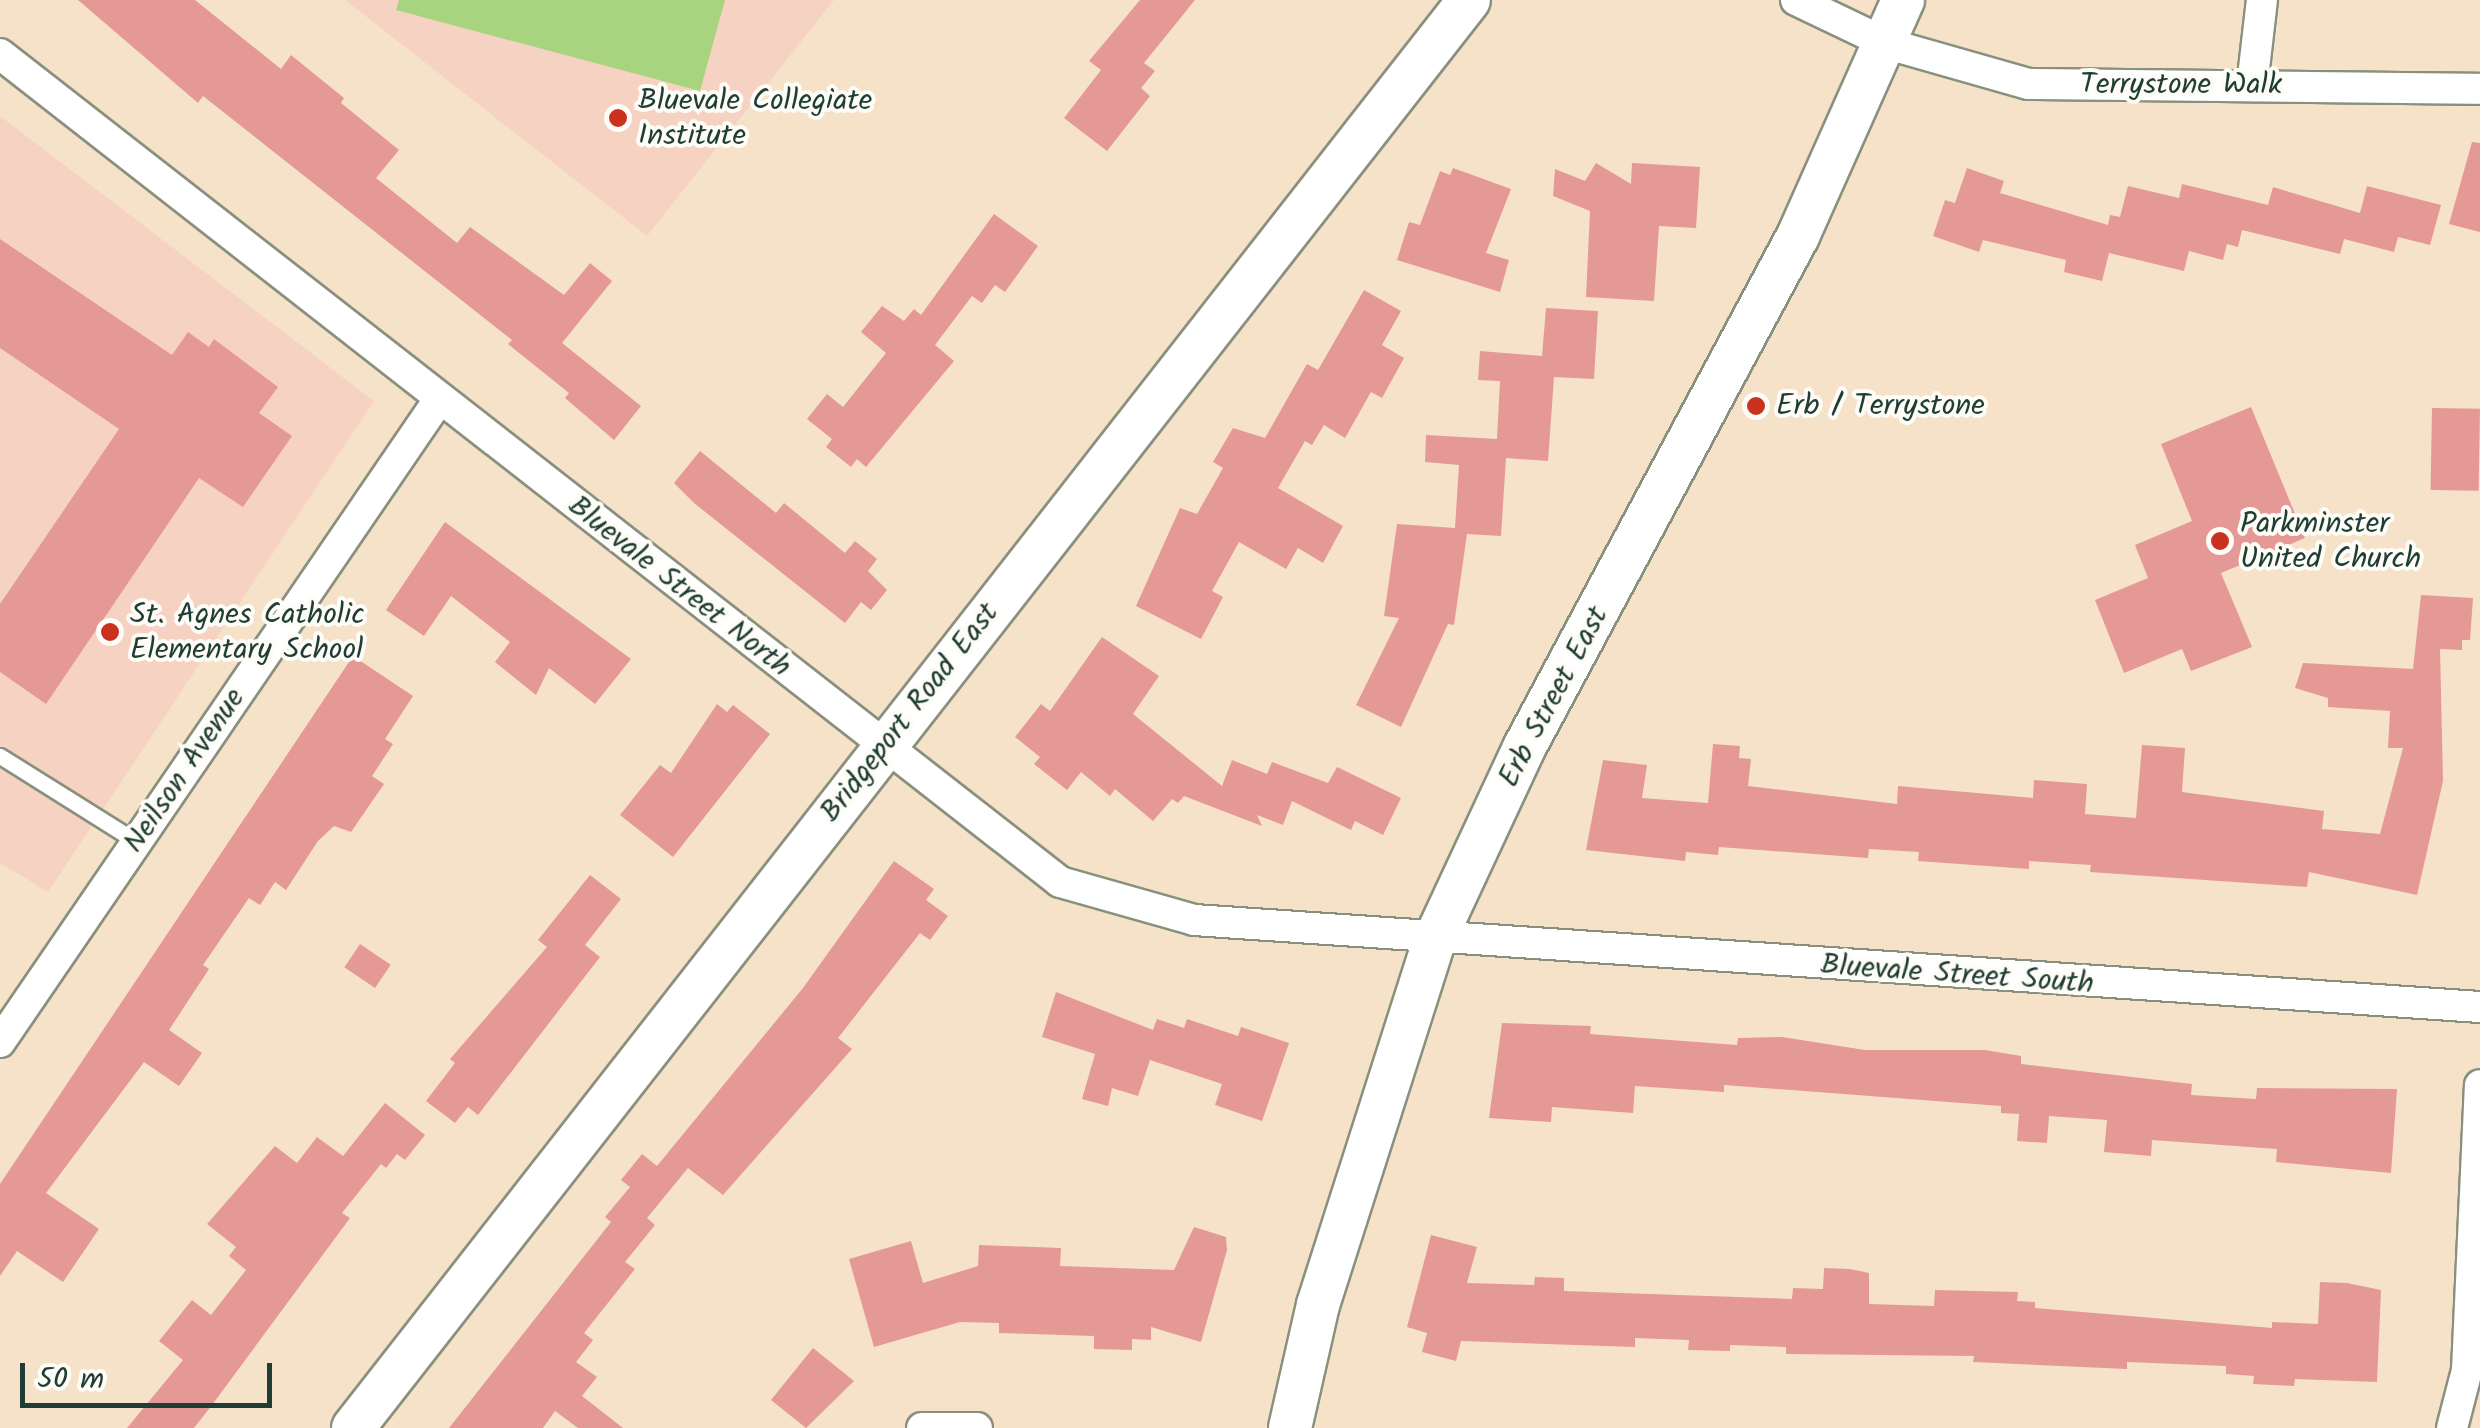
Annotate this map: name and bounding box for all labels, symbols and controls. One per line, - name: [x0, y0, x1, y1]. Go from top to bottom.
- street label: Terrystone Walk: [2080, 67, 2282, 103]
- place label: Bluevale Collegiate Institute: [638, 83, 872, 154]
- marker: Bluevale Collegiate Institute: [607, 107, 629, 129]
- place label: Erb / Terrystone: [1776, 388, 1985, 424]
- marker: Erb / Terrystone: [1745, 395, 1767, 417]
- street label: Bluevale Street North: [560, 489, 798, 685]
- place label: Parkminster United Church: [2240, 506, 2421, 576]
- marker: Parkminster United Church: [2209, 530, 2231, 552]
- street label: Bridgeport Road East: [813, 596, 1007, 830]
- place label: St. Agnes Catholic Elementary School: [130, 597, 365, 668]
- street label: Erb Street East: [1491, 601, 1617, 793]
- marker: St. Agnes Catholic Elementary School: [99, 621, 121, 643]
- street label: Neilson Avenue: [117, 682, 253, 860]
- street label: Bluevale Street South: [1819, 947, 2095, 1003]
- scale bar: [25, 1343, 278, 1405]
- text: 50 m: [37, 1356, 104, 1404]

